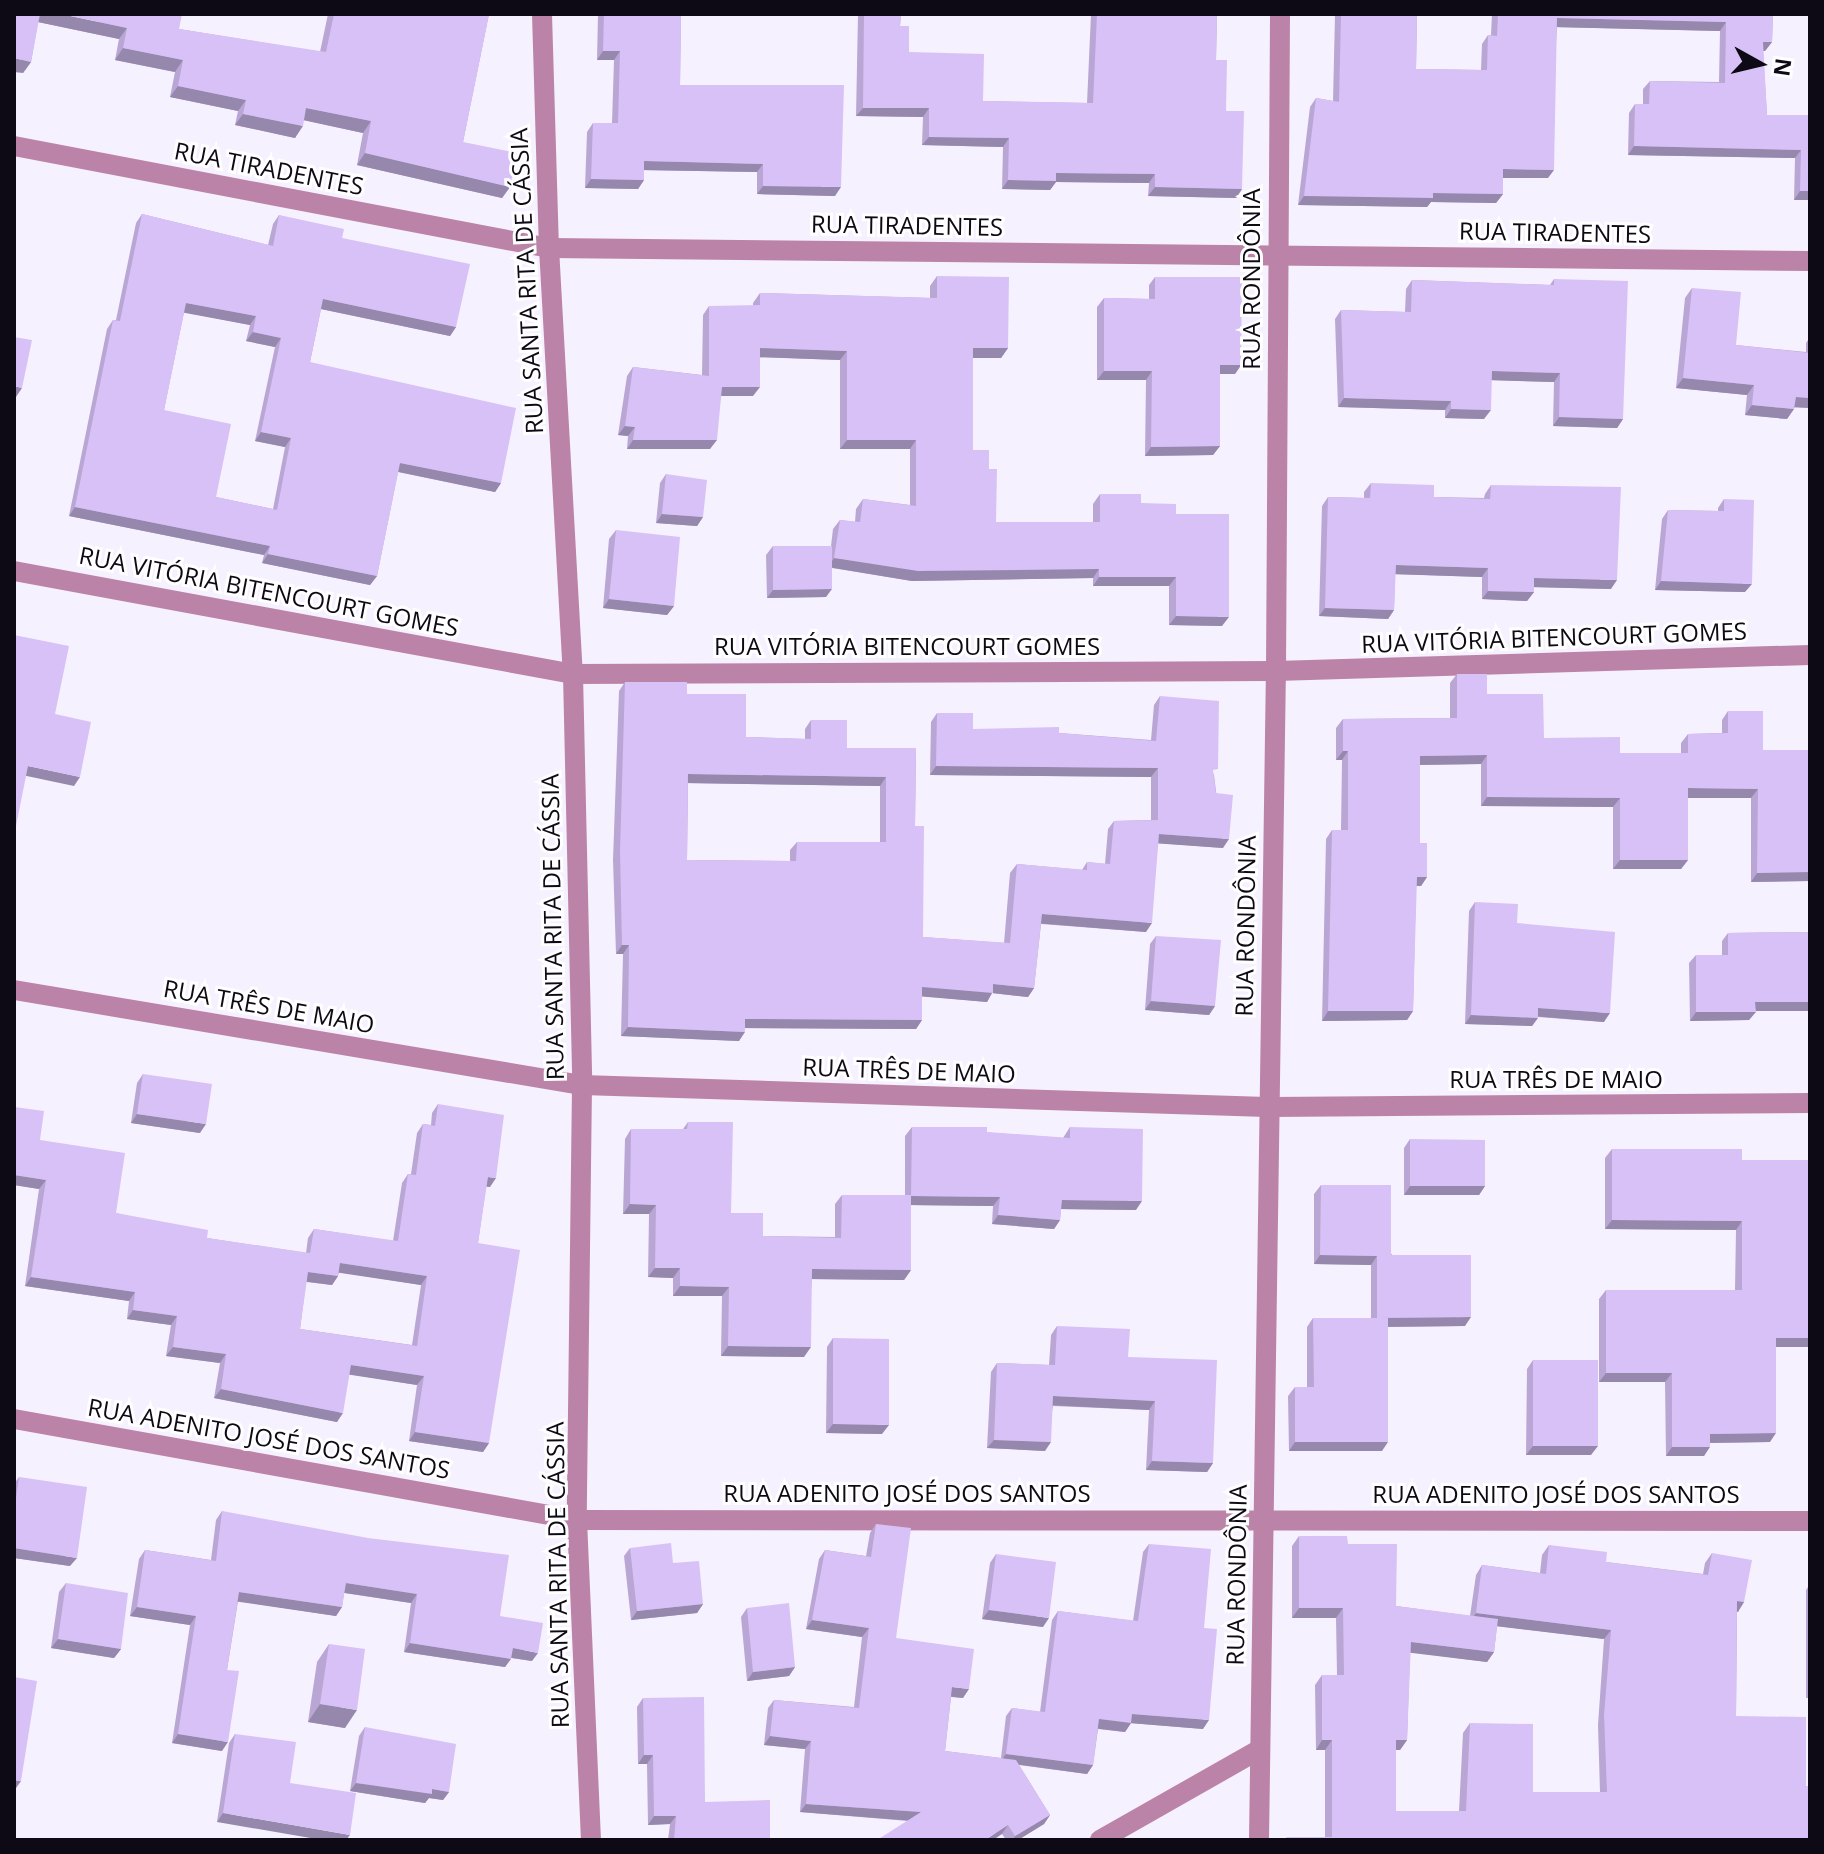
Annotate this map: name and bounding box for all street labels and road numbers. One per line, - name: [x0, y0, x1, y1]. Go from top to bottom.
- street label: RUA SANTA RITA DE CÁSSIA: [504, 127, 548, 435]
- street label: RUA TIRADENTES: [172, 136, 366, 200]
- street label: RUA RONDÔNIA: [1237, 188, 1265, 370]
- street label: RUA TIRADENTES: [811, 209, 1003, 241]
- street label: RUA TIRADENTES: [1459, 216, 1651, 248]
- street label: RUA VITÓRIA BITENCOURT GOMES: [77, 540, 461, 642]
- street label: RUA VITÓRIA BITENCOURT GOMES: [1361, 616, 1747, 658]
- street label: RUA VITÓRIA BITENCOURT GOMES: [714, 632, 1100, 660]
- street label: RUA SANTA RITA DE CÁSSIA: [535, 774, 569, 1080]
- street label: RUA RONDÔNIA: [1229, 835, 1261, 1017]
- street label: RUA TRÊS DE MAIO: [161, 973, 377, 1039]
- street label: RUA TRÊS DE MAIO: [802, 1052, 1016, 1088]
- street label: RUA TRÊS DE MAIO: [1449, 1065, 1663, 1093]
- street label: RUA ADENITO JOSÉ DOS SANTOS: [86, 1392, 452, 1484]
- street label: RUA SANTA RITA DE CÁSSIA: [540, 1422, 574, 1728]
- street label: RUA ADENITO JOSÉ DOS SANTOS: [723, 1479, 1091, 1507]
- street label: RUA ADENITO JOSÉ DOS SANTOS: [1372, 1480, 1740, 1508]
- street label: RUA RONDÔNIA: [1220, 1484, 1252, 1666]

